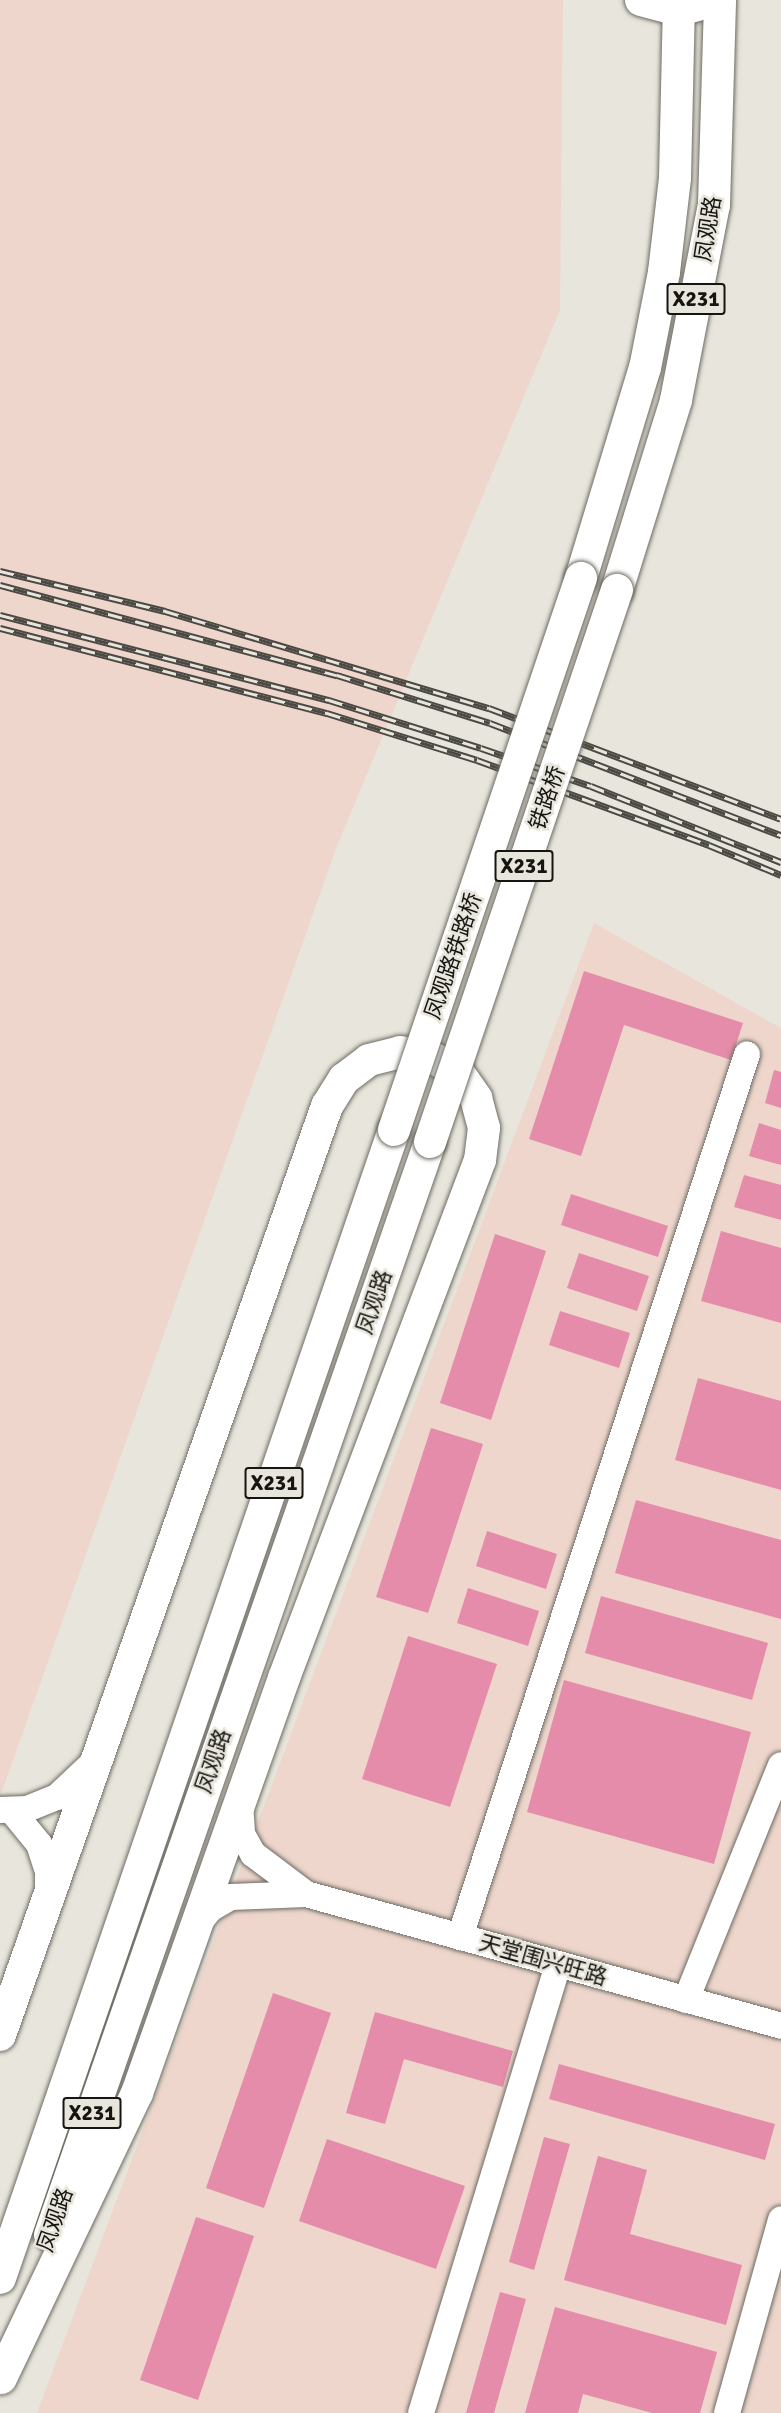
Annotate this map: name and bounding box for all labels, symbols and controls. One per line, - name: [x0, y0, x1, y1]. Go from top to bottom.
- street label: 凤观路: [690, 194, 726, 264]
- road number: X231: [666, 281, 726, 317]
- street label: 铁路桥: [524, 763, 570, 833]
- road number: X231: [494, 848, 554, 884]
- street label: 凤观路铁路桥: [419, 889, 487, 1023]
- street label: 凤观路: [351, 1267, 397, 1337]
- road number: X231: [244, 1465, 304, 1501]
- street label: 凤观路: [190, 1726, 236, 1796]
- street label: 天堂围兴旺路: [476, 1929, 610, 1991]
- road number: X231: [62, 2095, 122, 2131]
- street label: 凤观路: [32, 2185, 78, 2255]

